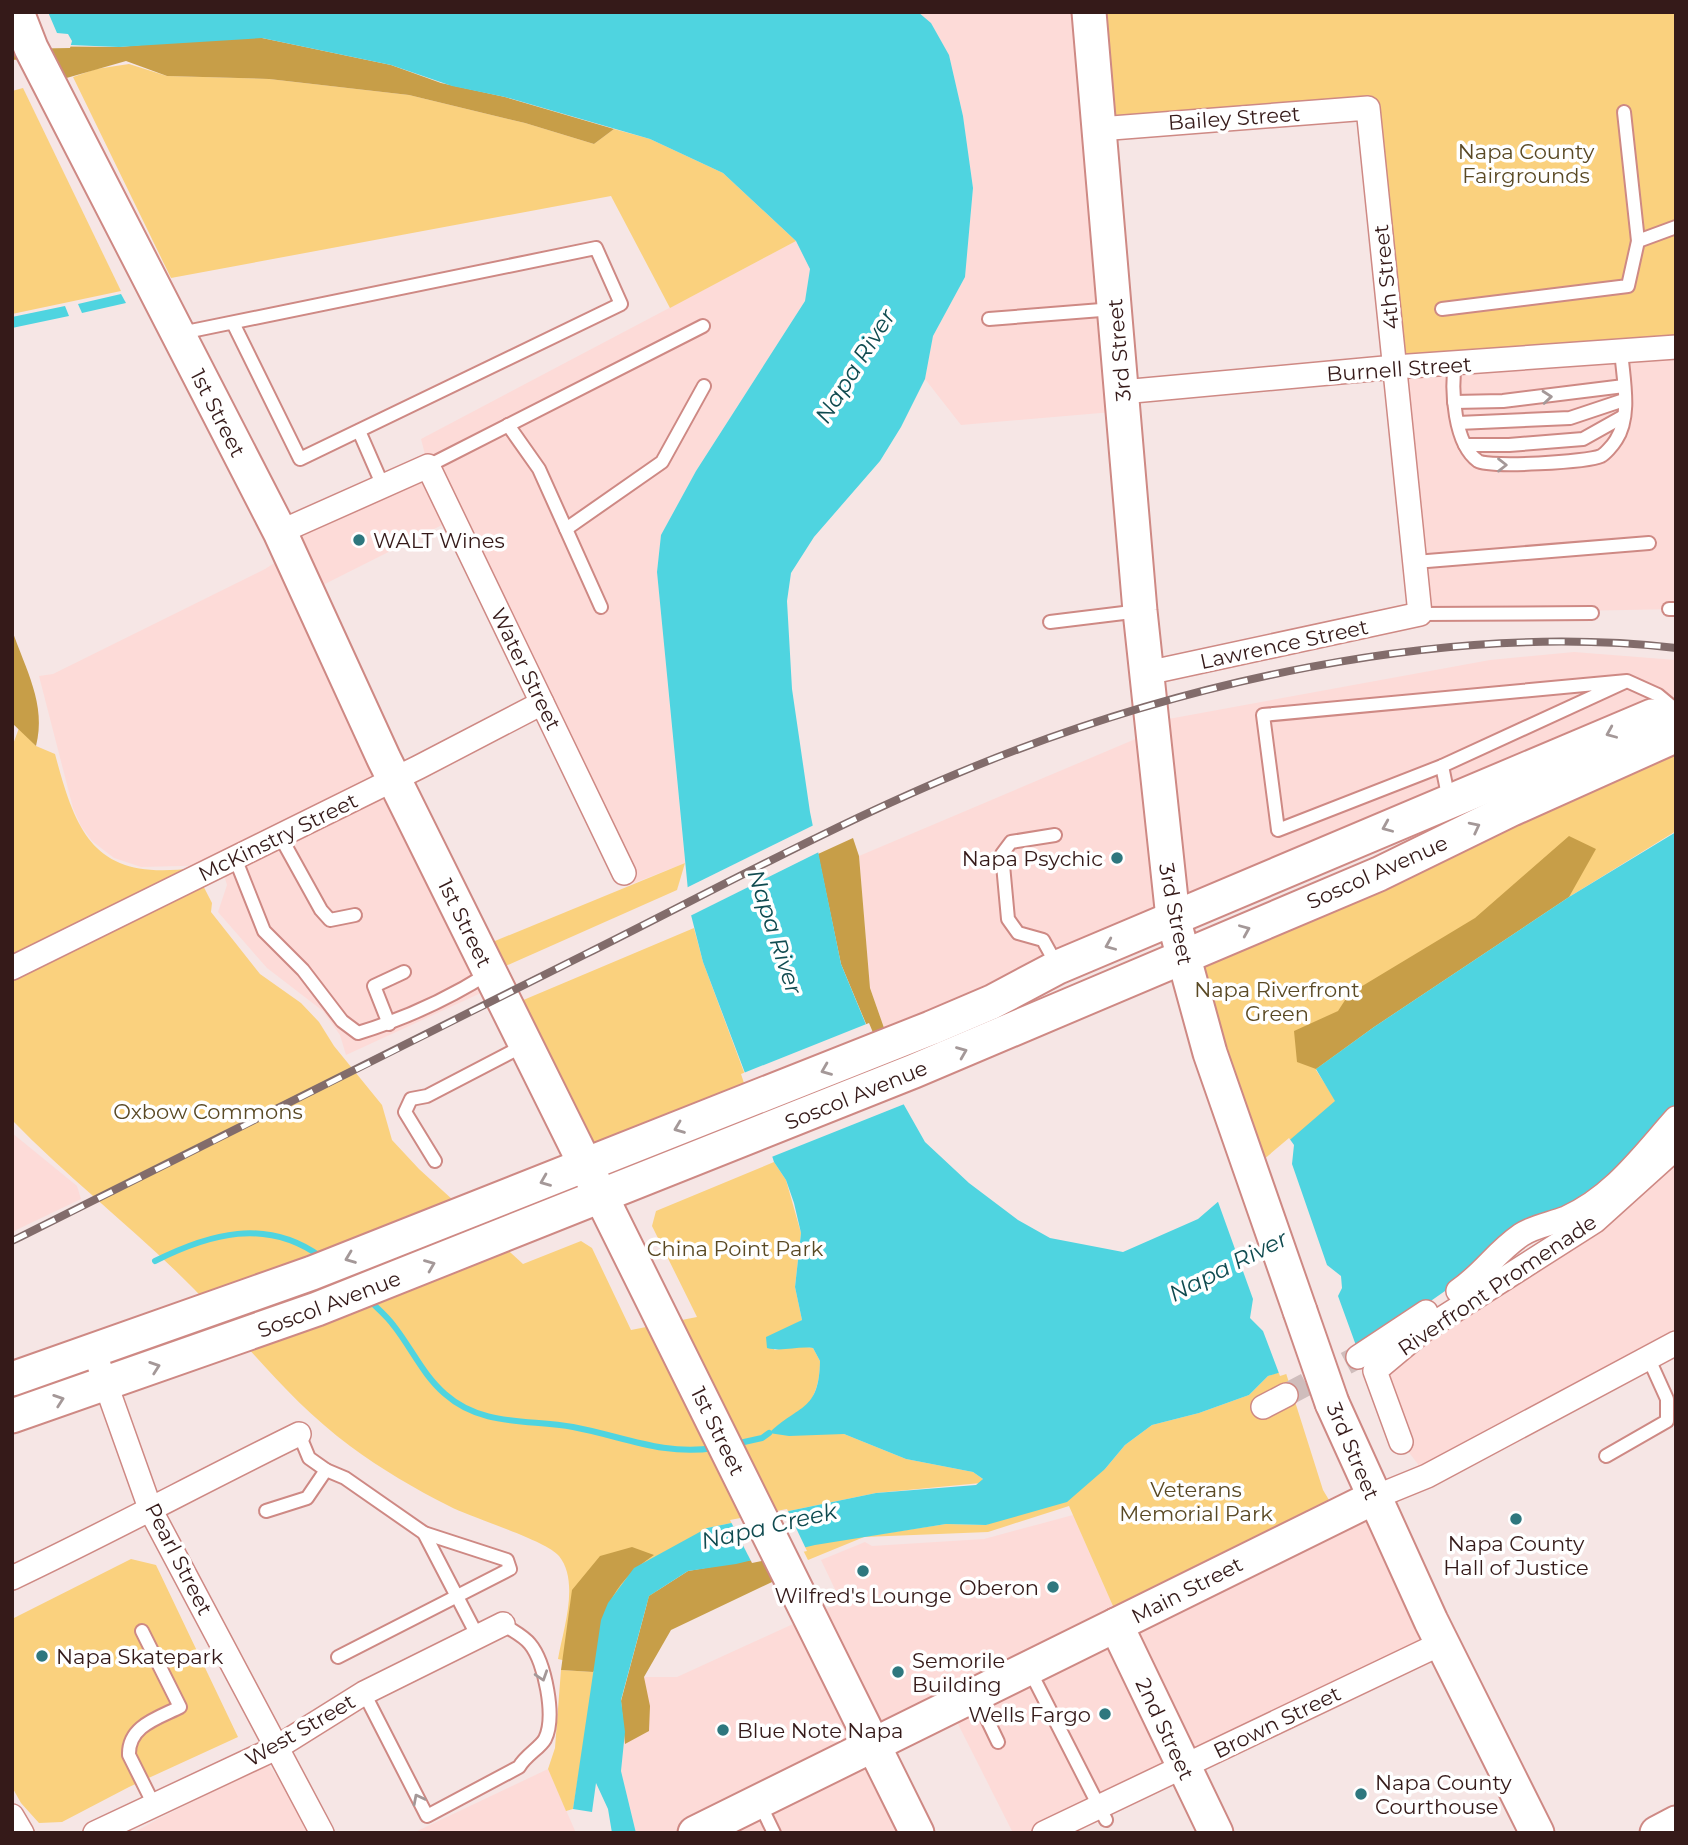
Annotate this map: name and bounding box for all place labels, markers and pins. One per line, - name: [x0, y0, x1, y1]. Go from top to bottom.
- place label: WALT Wines: [373, 528, 505, 553]
- marker: WALT Wines: [351, 532, 367, 548]
- place label: Napa Psychic: [962, 846, 1103, 871]
- marker: Napa Psychic: [1109, 850, 1125, 866]
- marker: Napa County Hall of Justice: [1508, 1511, 1524, 1527]
- place label: Napa County Hall of Justice: [1443, 1531, 1589, 1580]
- marker: Wilfred's Lounge: [855, 1563, 871, 1579]
- place label: Oberon: [959, 1575, 1039, 1600]
- marker: Oberon: [1045, 1579, 1061, 1595]
- place label: Wilfred's Lounge: [774, 1583, 952, 1608]
- place label: Napa Skatepark: [56, 1644, 224, 1669]
- marker: Napa Skatepark: [34, 1648, 50, 1664]
- place label: Semorile Building: [912, 1648, 1005, 1697]
- marker: Semorile Building: [890, 1664, 906, 1680]
- place label: Wells Fargo: [968, 1702, 1091, 1727]
- marker: Wells Fargo: [1097, 1706, 1113, 1722]
- place label: Blue Note Napa: [737, 1718, 903, 1743]
- marker: Blue Note Napa: [715, 1722, 731, 1738]
- place label: Napa County Courthouse: [1375, 1770, 1512, 1819]
- marker: Napa County Courthouse: [1353, 1786, 1369, 1802]

